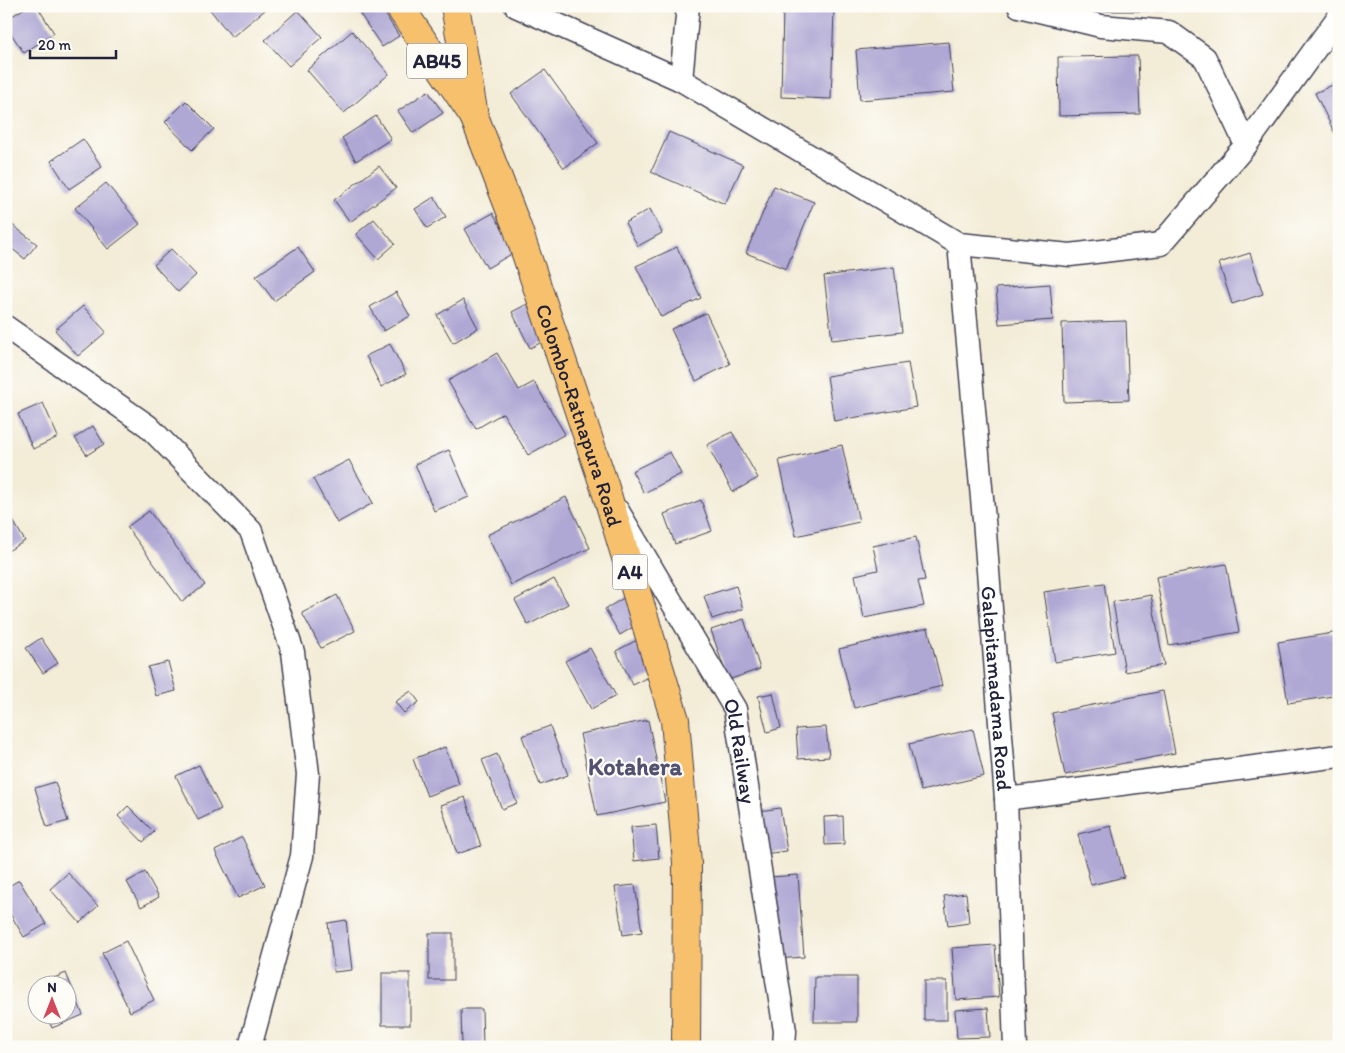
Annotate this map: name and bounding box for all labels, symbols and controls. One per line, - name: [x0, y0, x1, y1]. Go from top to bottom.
- scale bar: [30, 28, 116, 60]
- text: 20 m: [38, 36, 72, 54]
- road number: AB45: [407, 44, 467, 78]
- street label: Colombo-Ratnapura Road: [531, 300, 628, 529]
- road number: A4: [612, 554, 648, 590]
- street label: Galapitamadama Road: [977, 585, 1018, 792]
- street label: Old Railway: [718, 693, 762, 806]
- district label: Kotahera: [588, 752, 683, 781]
- north arrow: [28, 976, 78, 1026]
- text: N: [47, 979, 57, 996]

